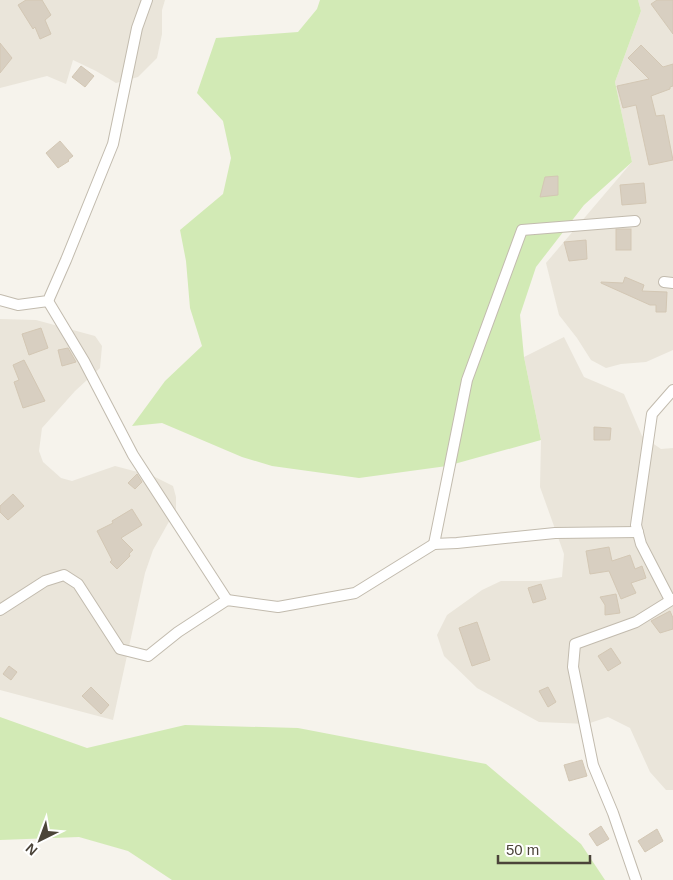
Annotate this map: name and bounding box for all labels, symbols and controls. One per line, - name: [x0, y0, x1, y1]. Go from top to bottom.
- north arrow: [15, 815, 65, 865]
- scale bar: [498, 832, 590, 864]
- text: N: [22, 840, 40, 859]
- text: 50 m: [506, 841, 539, 858]

